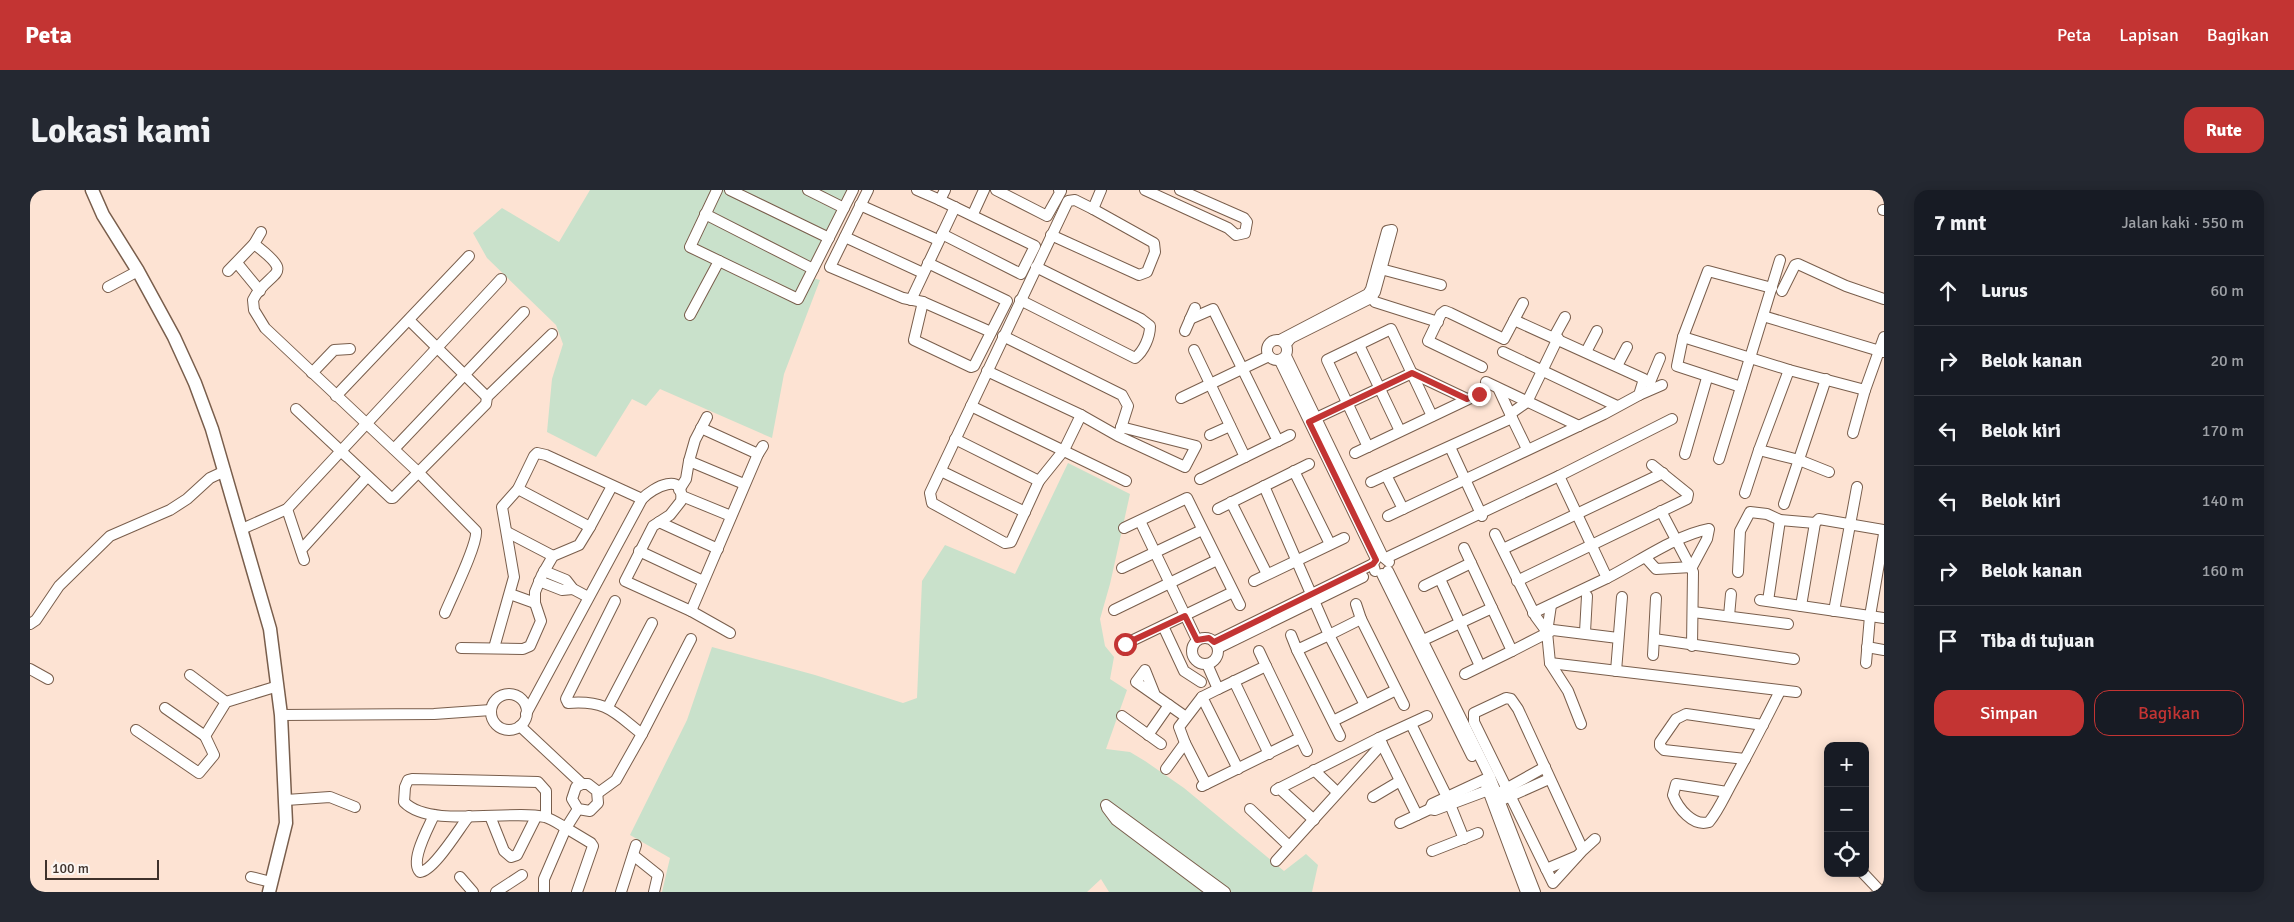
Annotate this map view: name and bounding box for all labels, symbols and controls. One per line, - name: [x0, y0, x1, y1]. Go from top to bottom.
- text: Peta: [25, 20, 72, 50]
- text: Peta: [2057, 24, 2091, 46]
- text: Lapisan: [2119, 24, 2179, 46]
- text: Bagikan: [2207, 24, 2269, 46]
- button: Rute: [2184, 107, 2264, 153]
- text: Lokasi kami: [30, 109, 211, 152]
- text: 7 mnt: [1934, 210, 1986, 236]
- text: Jalan kaki · 550 m: [2122, 213, 2244, 233]
- icon: ahead: [1934, 277, 1962, 305]
- text: Lurus: [1981, 279, 2028, 303]
- text: 60 m: [2210, 281, 2244, 301]
- icon: right: [1934, 347, 1962, 375]
- text: Belok kanan: [1981, 349, 2082, 373]
- text: 20 m: [2210, 351, 2244, 371]
- route end: [1468, 383, 1491, 406]
- icon: left: [1934, 417, 1962, 445]
- text: Belok kiri: [1981, 419, 2061, 443]
- text: 170 m: [2202, 421, 2244, 441]
- icon: left: [1934, 487, 1962, 515]
- text: Belok kiri: [1981, 489, 2061, 513]
- text: 140 m: [2202, 491, 2244, 511]
- icon: right: [1934, 557, 1962, 585]
- text: Belok kanan: [1981, 559, 2082, 583]
- text: 160 m: [2202, 561, 2244, 581]
- icon: arrive: [1934, 627, 1962, 655]
- text: Tiba di tujuan: [1981, 629, 2094, 653]
- route start: [1114, 633, 1137, 656]
- button: Simpan: [1934, 690, 2084, 736]
- button: Bagikan: [2094, 690, 2244, 736]
- map controls: [1824, 742, 1869, 877]
- button: +: [1824, 742, 1869, 787]
- button: −: [1824, 787, 1869, 832]
- button: locate: [1824, 832, 1869, 877]
- scale bar: [45, 857, 159, 880]
- text: 100 m: [52, 860, 89, 877]

